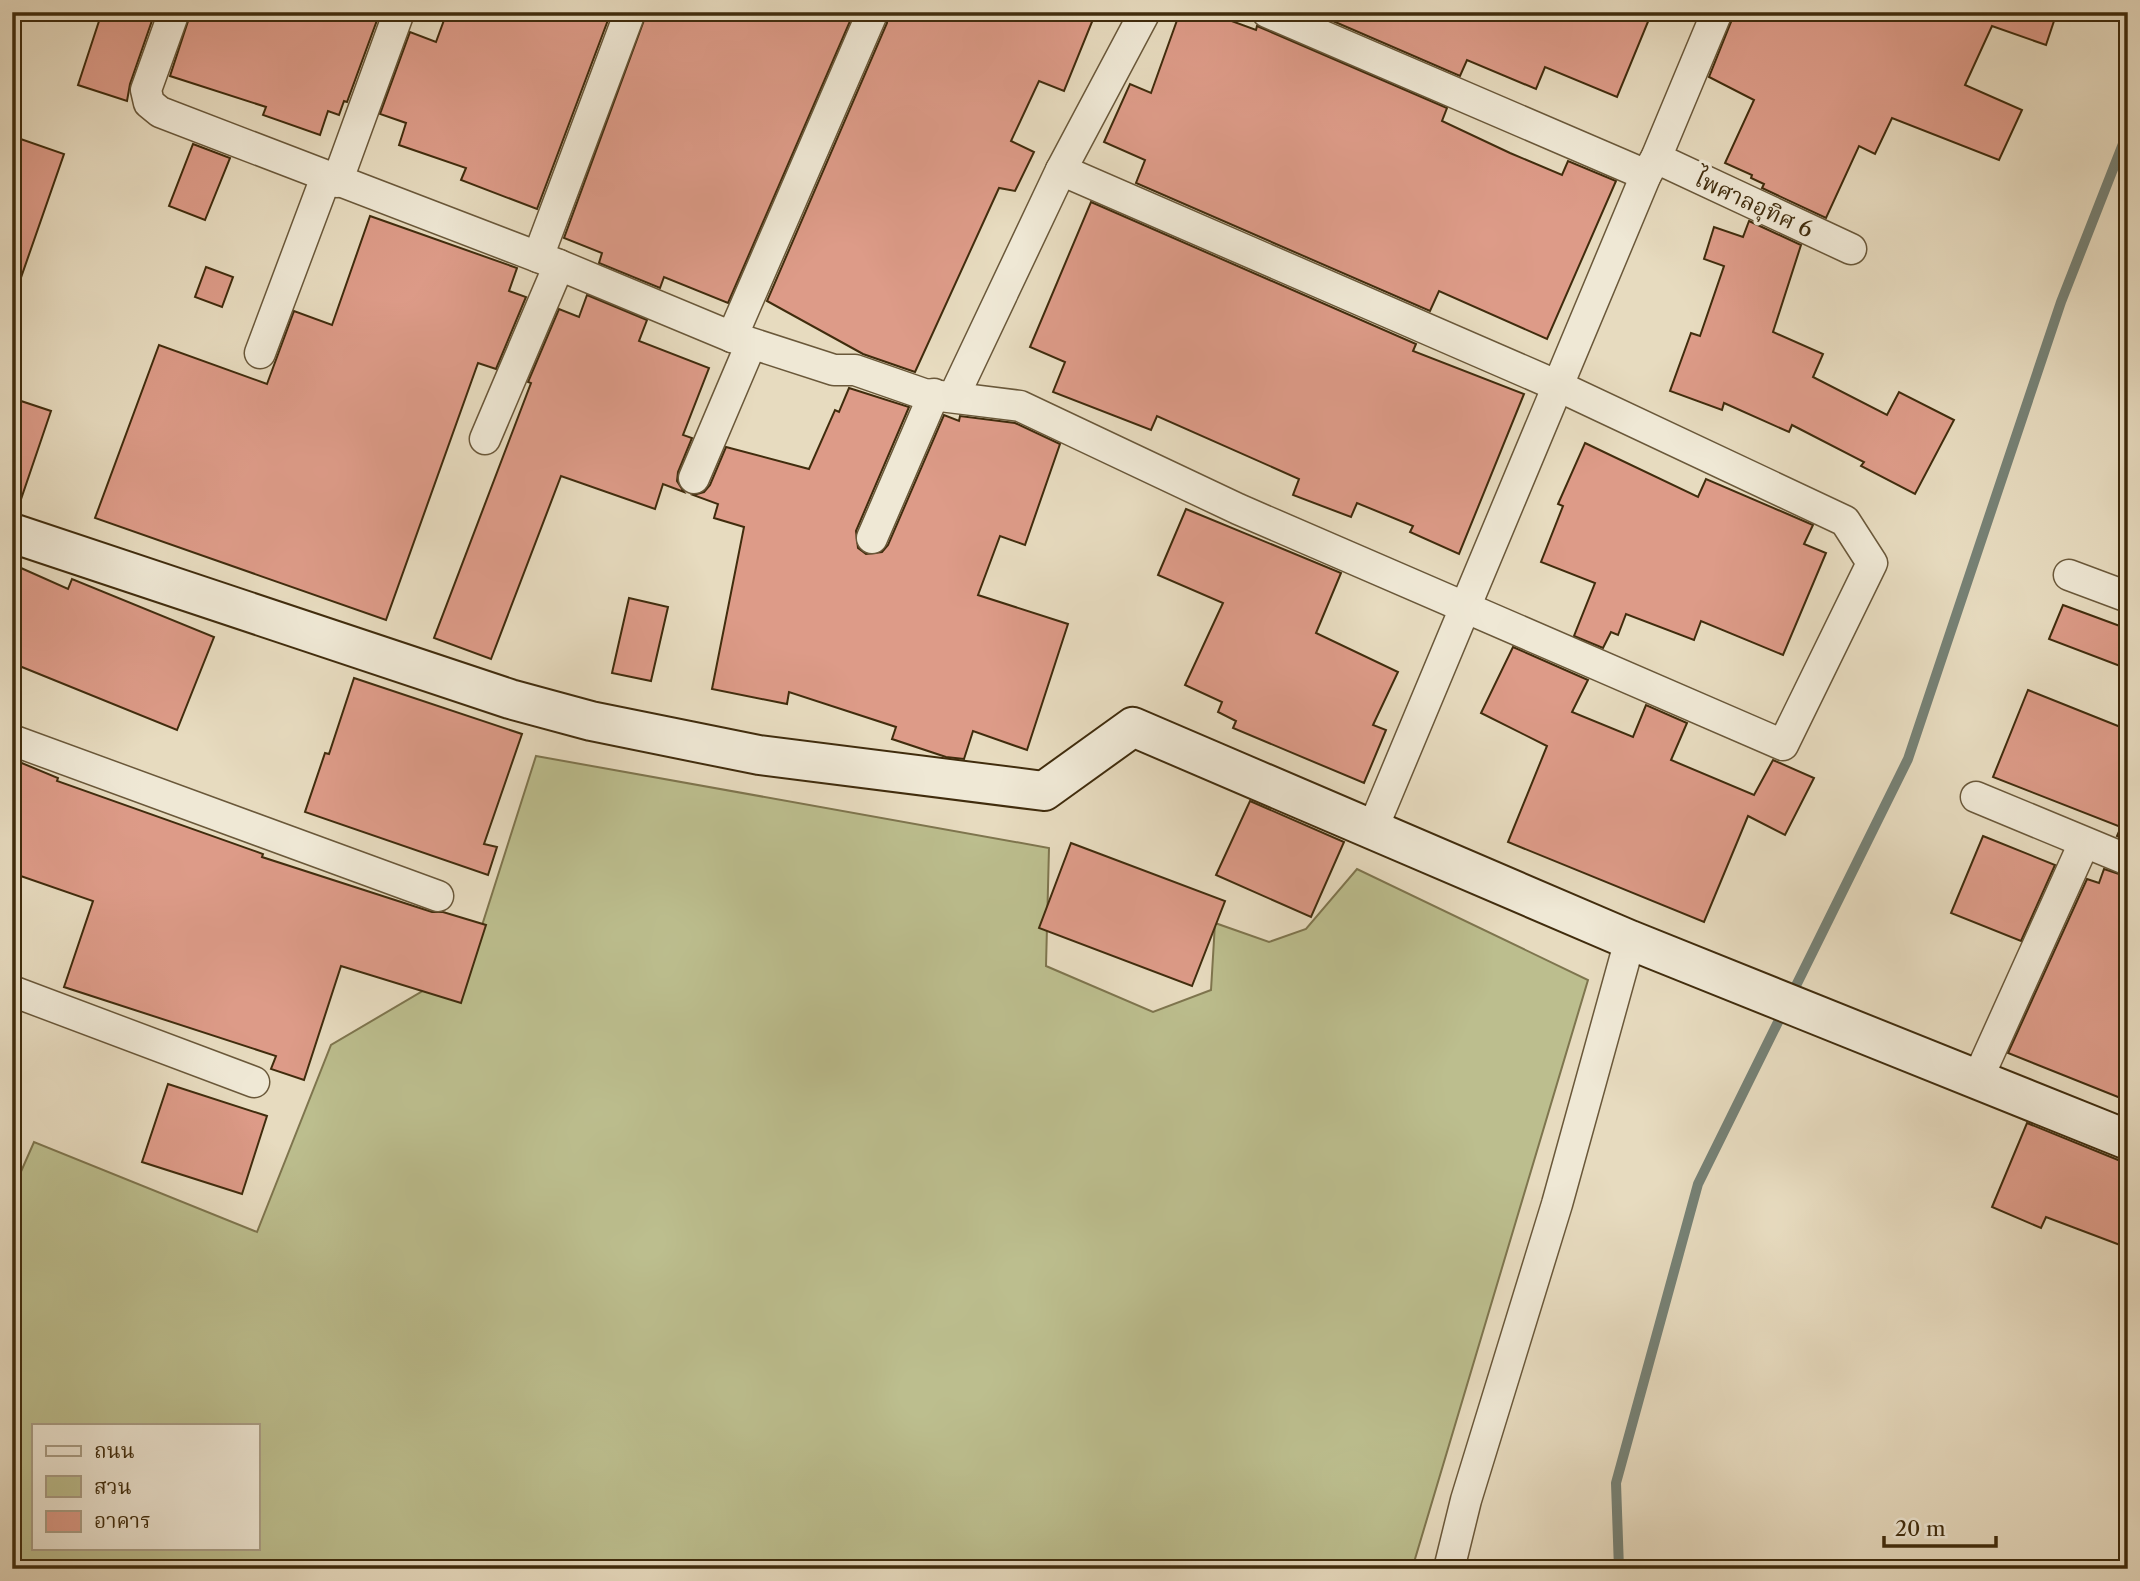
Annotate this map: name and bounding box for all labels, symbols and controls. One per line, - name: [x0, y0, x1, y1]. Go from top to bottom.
- street label: ไพศาลอุทิศ 6: [1689, 162, 1819, 245]
- legend: [32, 1424, 259, 1550]
- text: ถนน: [94, 1438, 135, 1463]
- text: สวน: [94, 1474, 132, 1499]
- scale bar: [1884, 1504, 1996, 1548]
- text: อาคาร: [94, 1508, 151, 1533]
- text: 20 m: [1895, 1516, 1946, 1541]

